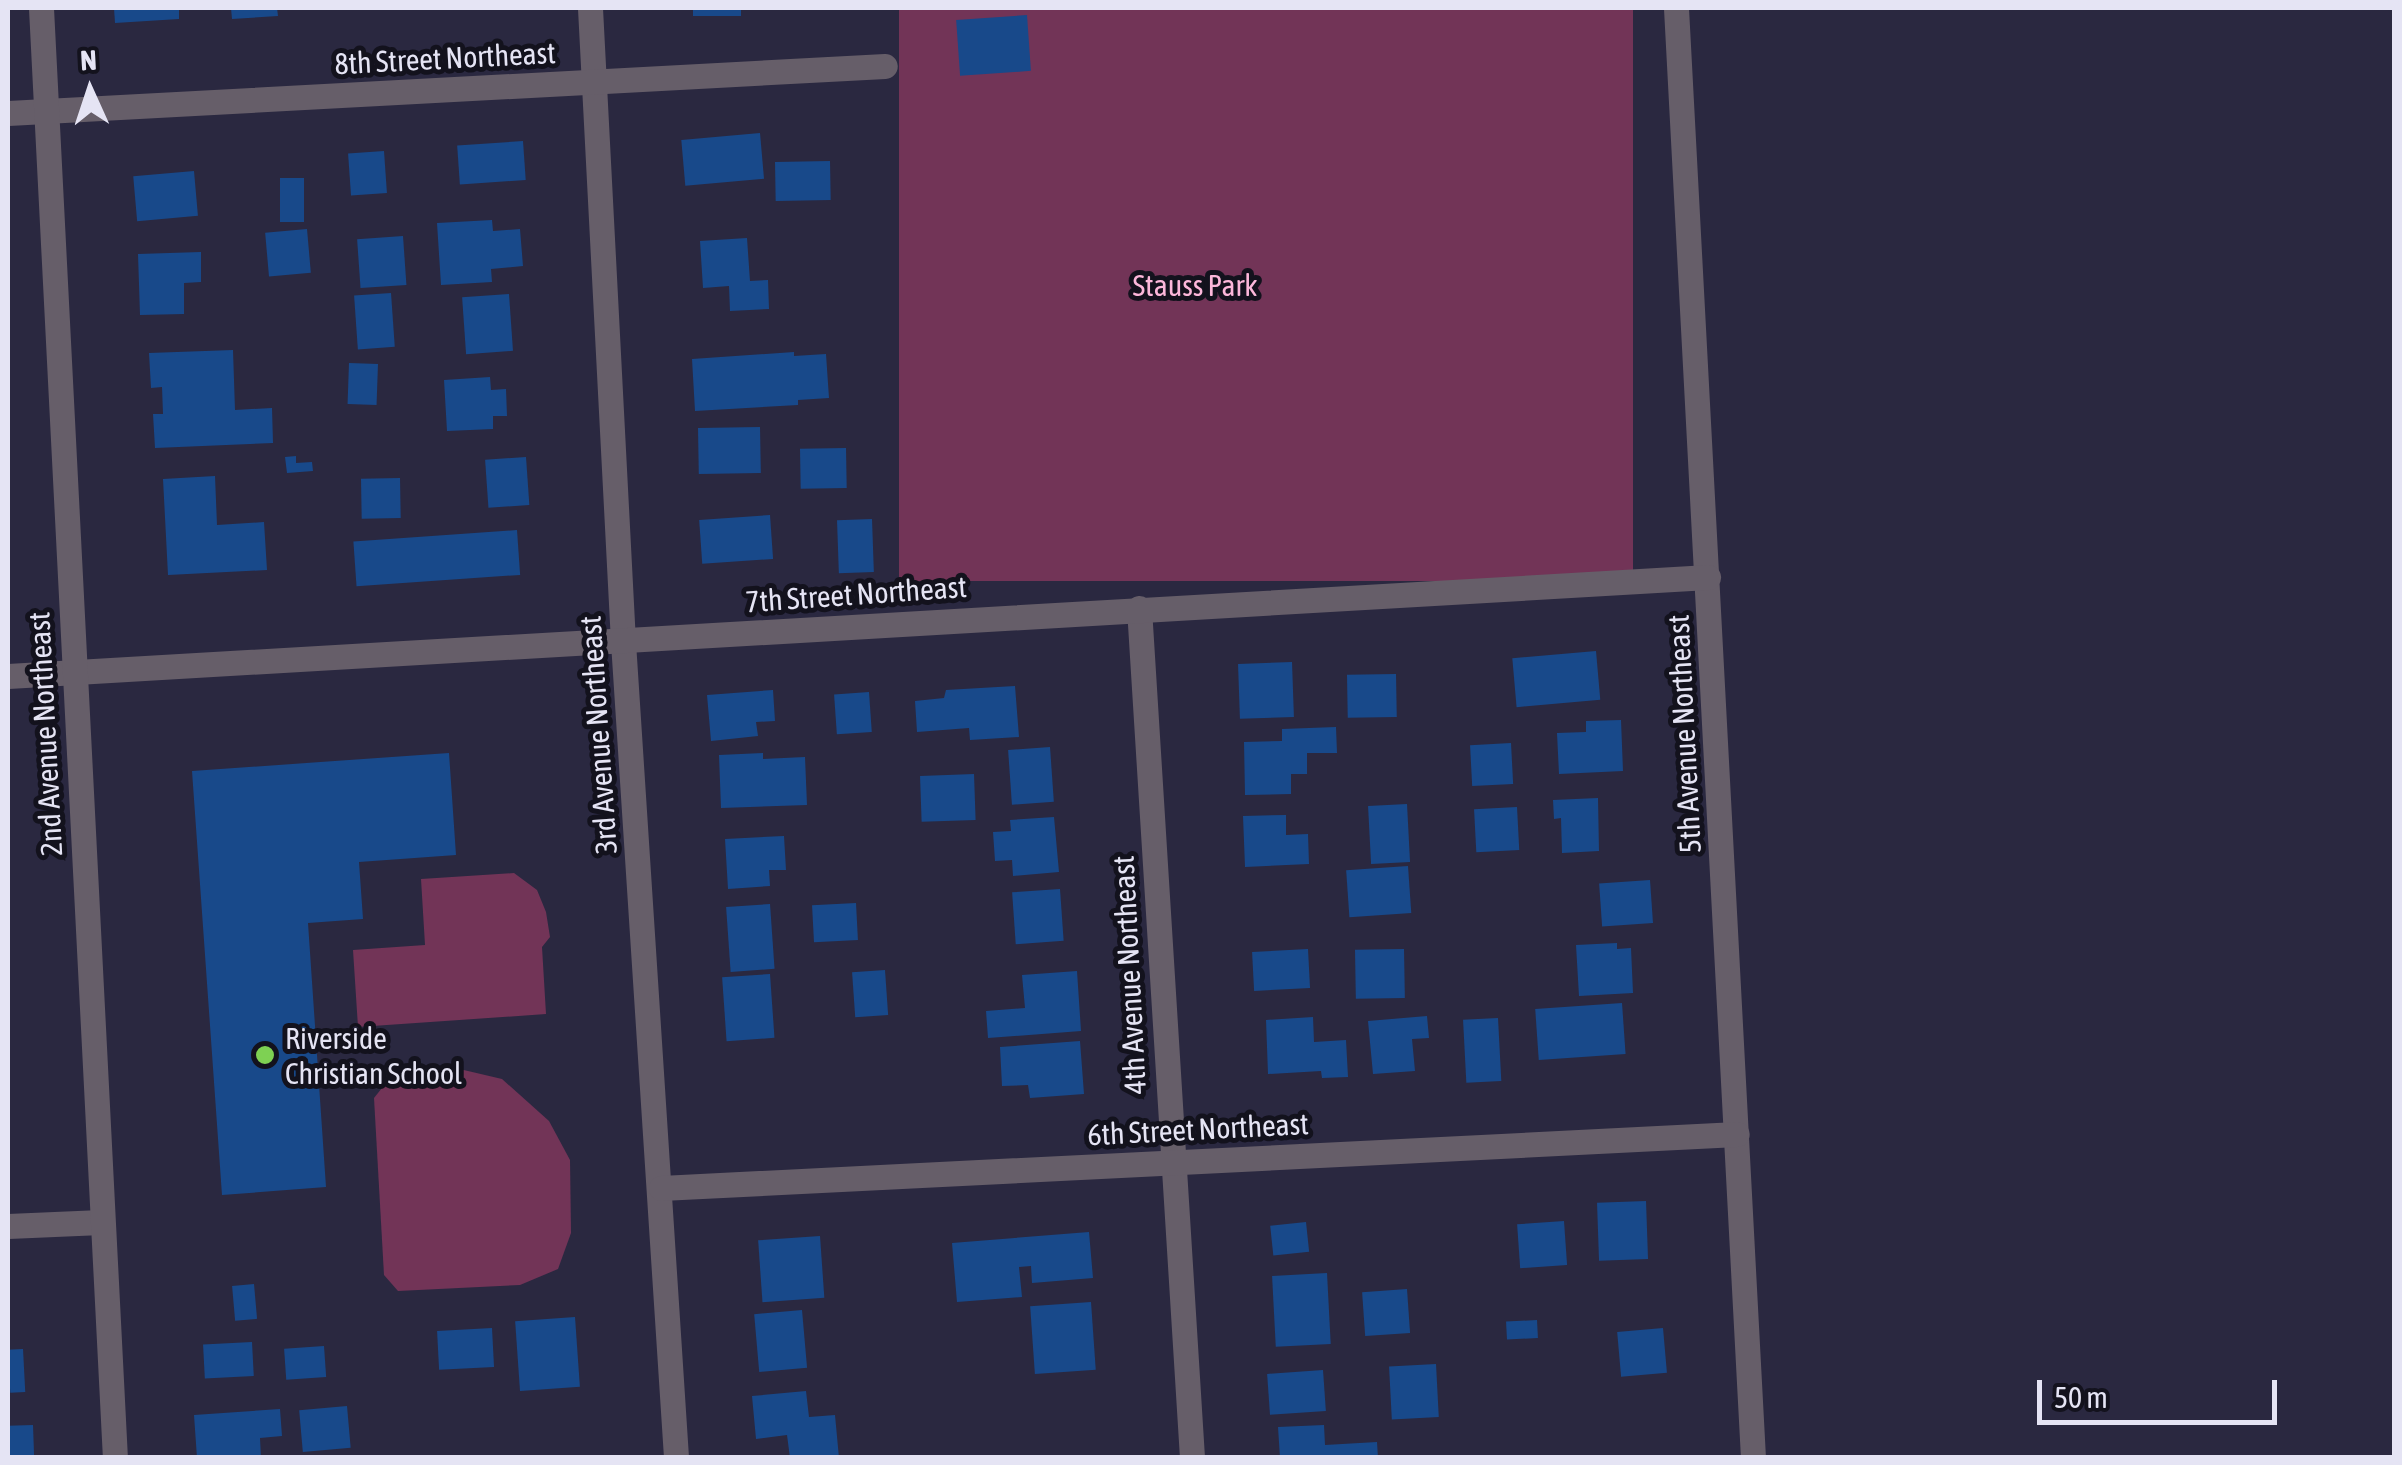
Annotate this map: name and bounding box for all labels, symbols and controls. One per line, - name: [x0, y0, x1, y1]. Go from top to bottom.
- street label: 8th Street Northeast: [333, 34, 557, 82]
- north arrow: [40, 40, 140, 140]
- text: N: [79, 44, 98, 76]
- park label: Stauss Park: [1132, 267, 1258, 303]
- street label: 7th Street Northeast: [744, 568, 968, 620]
- street label: 2nd Avenue Northeast: [21, 611, 69, 857]
- street label: 5th Avenue Northeast: [1660, 614, 1708, 854]
- street label: 3rd Avenue Northeast: [572, 615, 624, 855]
- street label: 4th Avenue Northeast: [1105, 855, 1153, 1095]
- place label: Riverside Christian School: [285, 1020, 462, 1090]
- marker: Riverside Christian School: [254, 1044, 276, 1066]
- street label: 6th Street Northeast: [1086, 1105, 1310, 1153]
- scale bar: [2042, 1360, 2282, 1422]
- text: 50 m: [2054, 1380, 2108, 1414]

